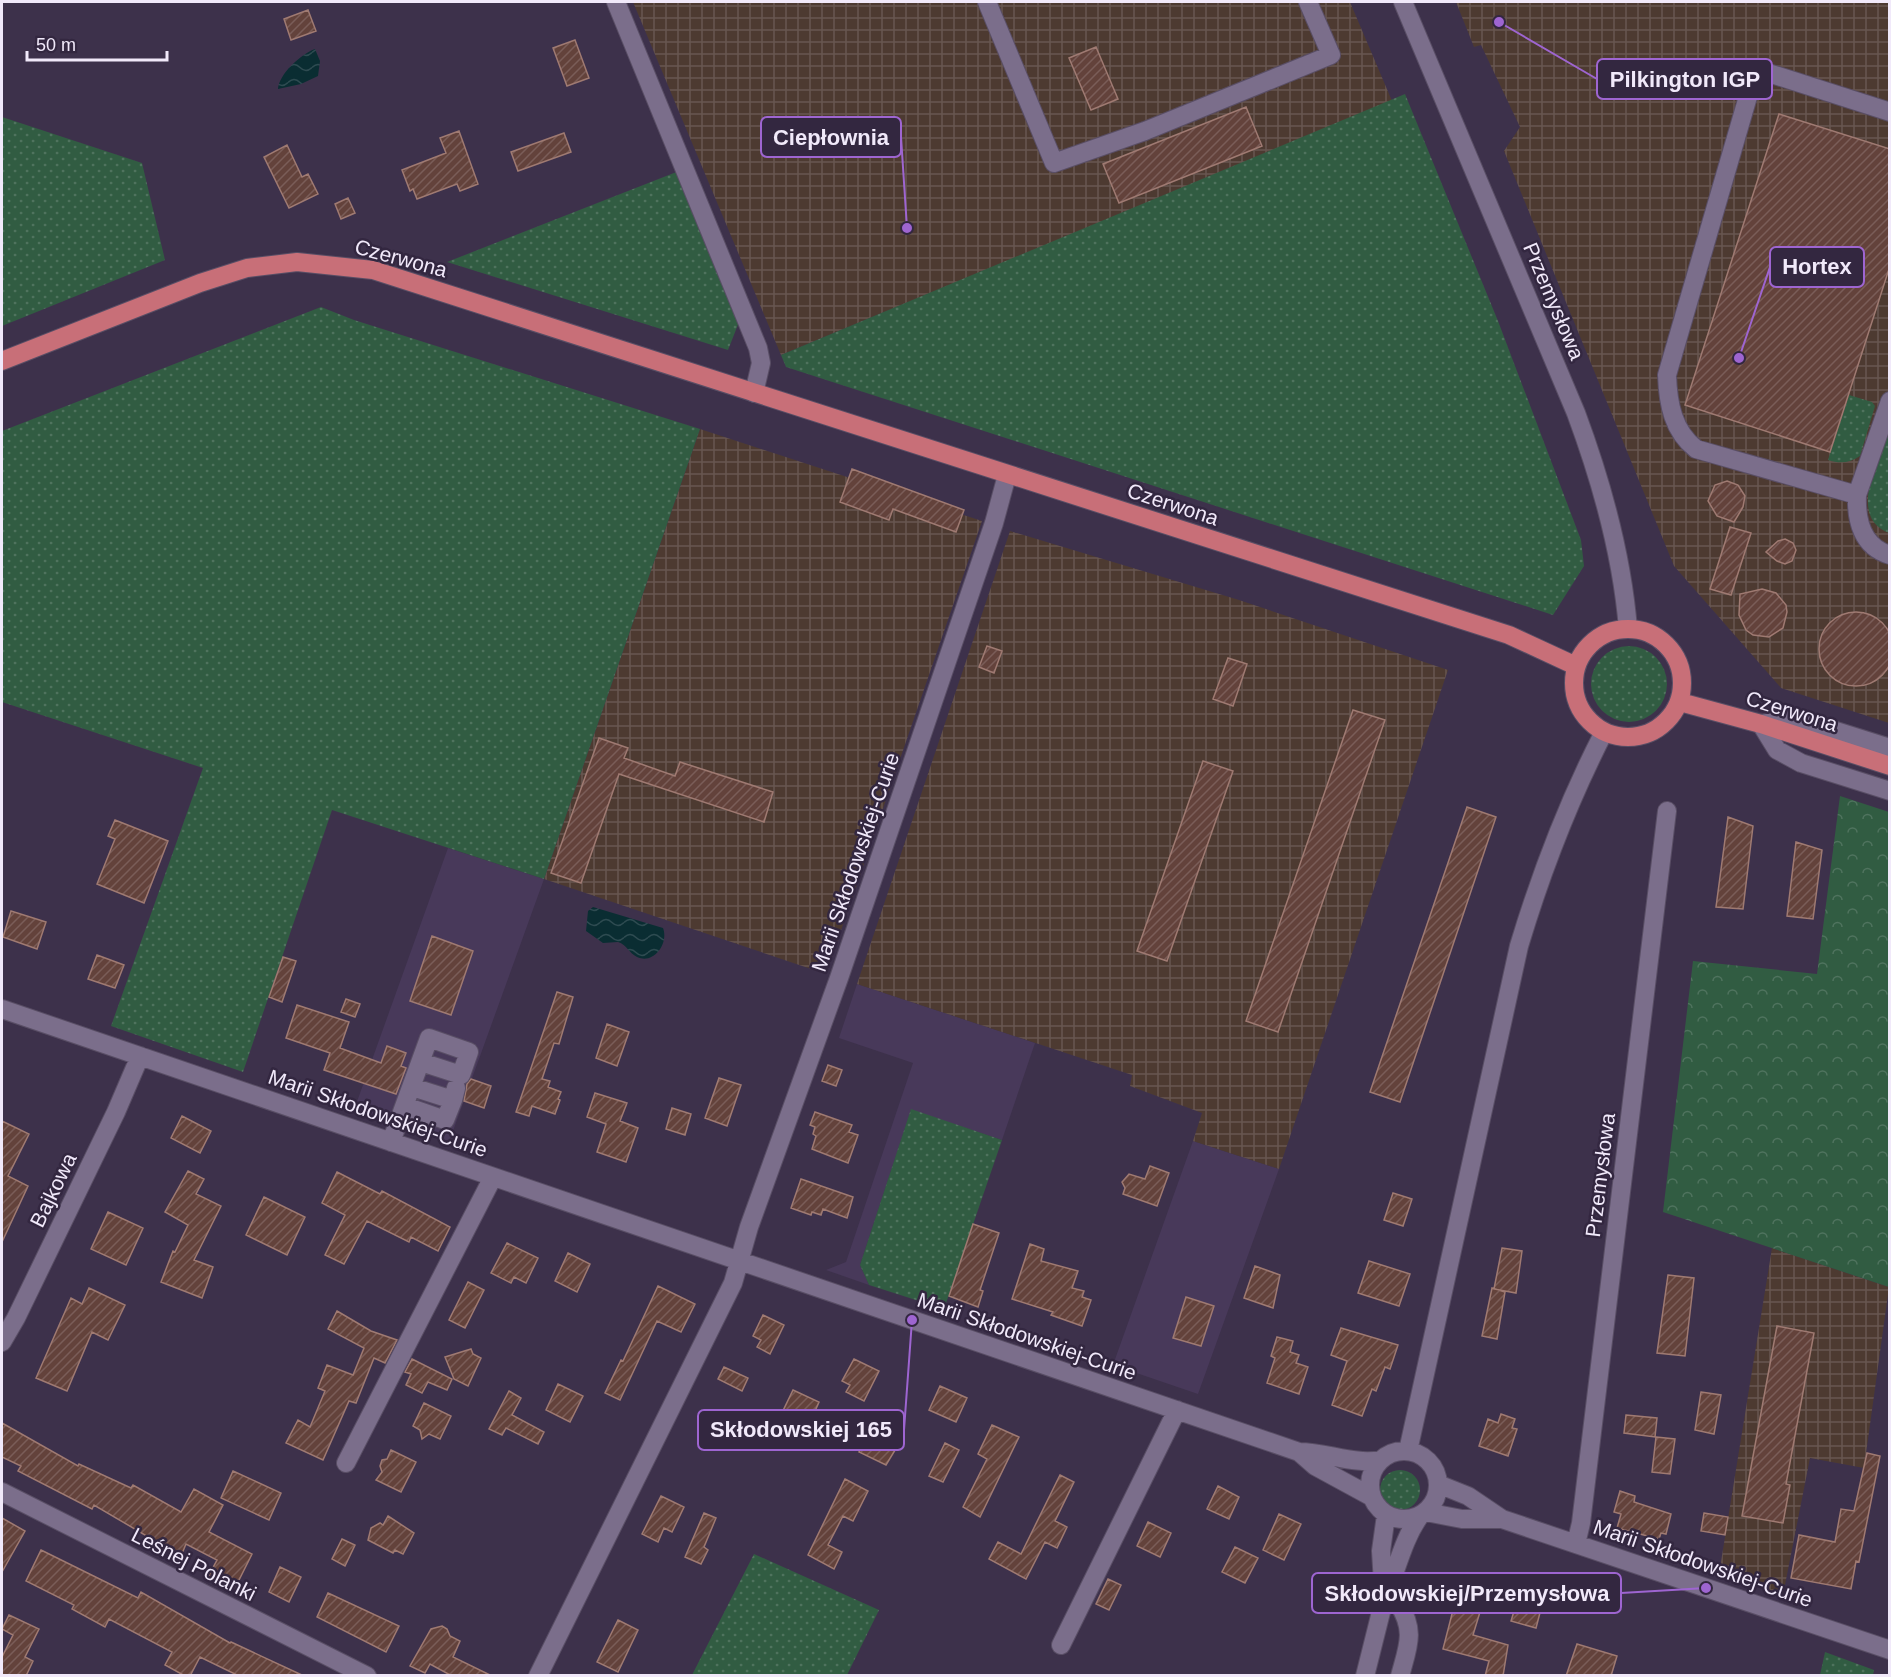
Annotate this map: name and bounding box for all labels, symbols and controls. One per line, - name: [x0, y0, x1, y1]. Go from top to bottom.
- scale bar: [27, 24, 166, 62]
- text: 50 m: [36, 35, 76, 55]
- callout: Pilkington IGP: [1597, 59, 1772, 99]
- text: Pilkington IGP: [1610, 67, 1760, 92]
- callout: Ciepłownia: [761, 117, 901, 157]
- text: Ciepłownia: [773, 125, 890, 150]
- street label: Czerwona: [352, 235, 450, 281]
- street label: Przemysłowa: [1519, 239, 1589, 363]
- callout: Hortex: [1770, 247, 1864, 287]
- text: Hortex: [1782, 254, 1853, 279]
- street label: Czerwona: [1124, 478, 1222, 530]
- street label: Czerwona: [1743, 686, 1841, 736]
- street label: Marii Skłodowskiej-Curie: [807, 750, 903, 974]
- street label: Marii Skłodowskiej-Curie: [266, 1065, 490, 1161]
- street label: Przemysłowa: [1581, 1111, 1619, 1238]
- street label: Bajkowa: [25, 1149, 81, 1231]
- street label: Marii Skłodowskiej-Curie: [915, 1288, 1139, 1384]
- callout: Skłodowskiej 165: [698, 1410, 904, 1450]
- text: Skłodowskiej 165: [710, 1417, 892, 1442]
- street label: Marii Skłodowskiej-Curie: [1591, 1515, 1815, 1611]
- street label: Leśnej Polanki: [128, 1523, 260, 1605]
- callout: Skłodowskiej/Przemysłowa: [1312, 1573, 1621, 1613]
- text: Skłodowskiej/Przemysłowa: [1325, 1581, 1610, 1606]

